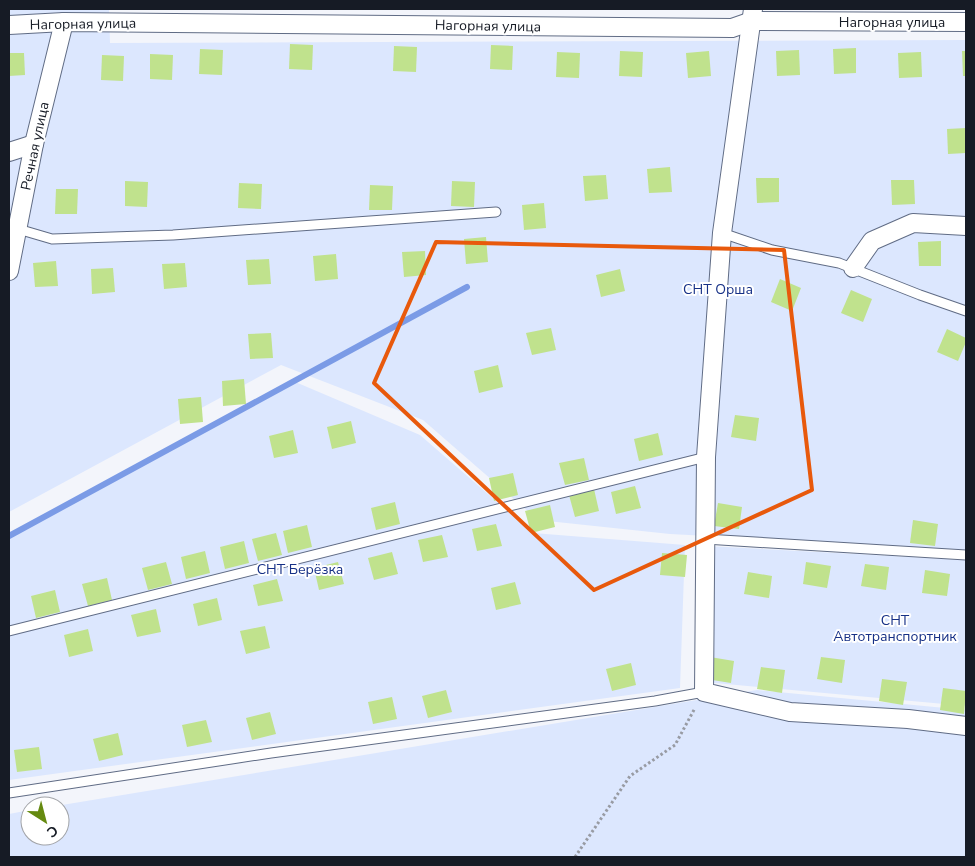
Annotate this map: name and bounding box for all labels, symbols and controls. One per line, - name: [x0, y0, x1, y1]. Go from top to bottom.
- street label: Нагорная улица: [839, 13, 945, 32]
- street label: Нагорная улица: [30, 14, 136, 34]
- street label: Нагорная улица: [435, 16, 541, 36]
- street label: Речная улица: [16, 100, 54, 192]
- park label: СНТ Орша: [683, 280, 753, 299]
- park label: СНТ Берёзка: [257, 560, 343, 579]
- park label: СНТ Автотранспортник: [833, 611, 957, 646]
- north arrow: [20, 796, 70, 846]
- text: С: [43, 821, 62, 842]

